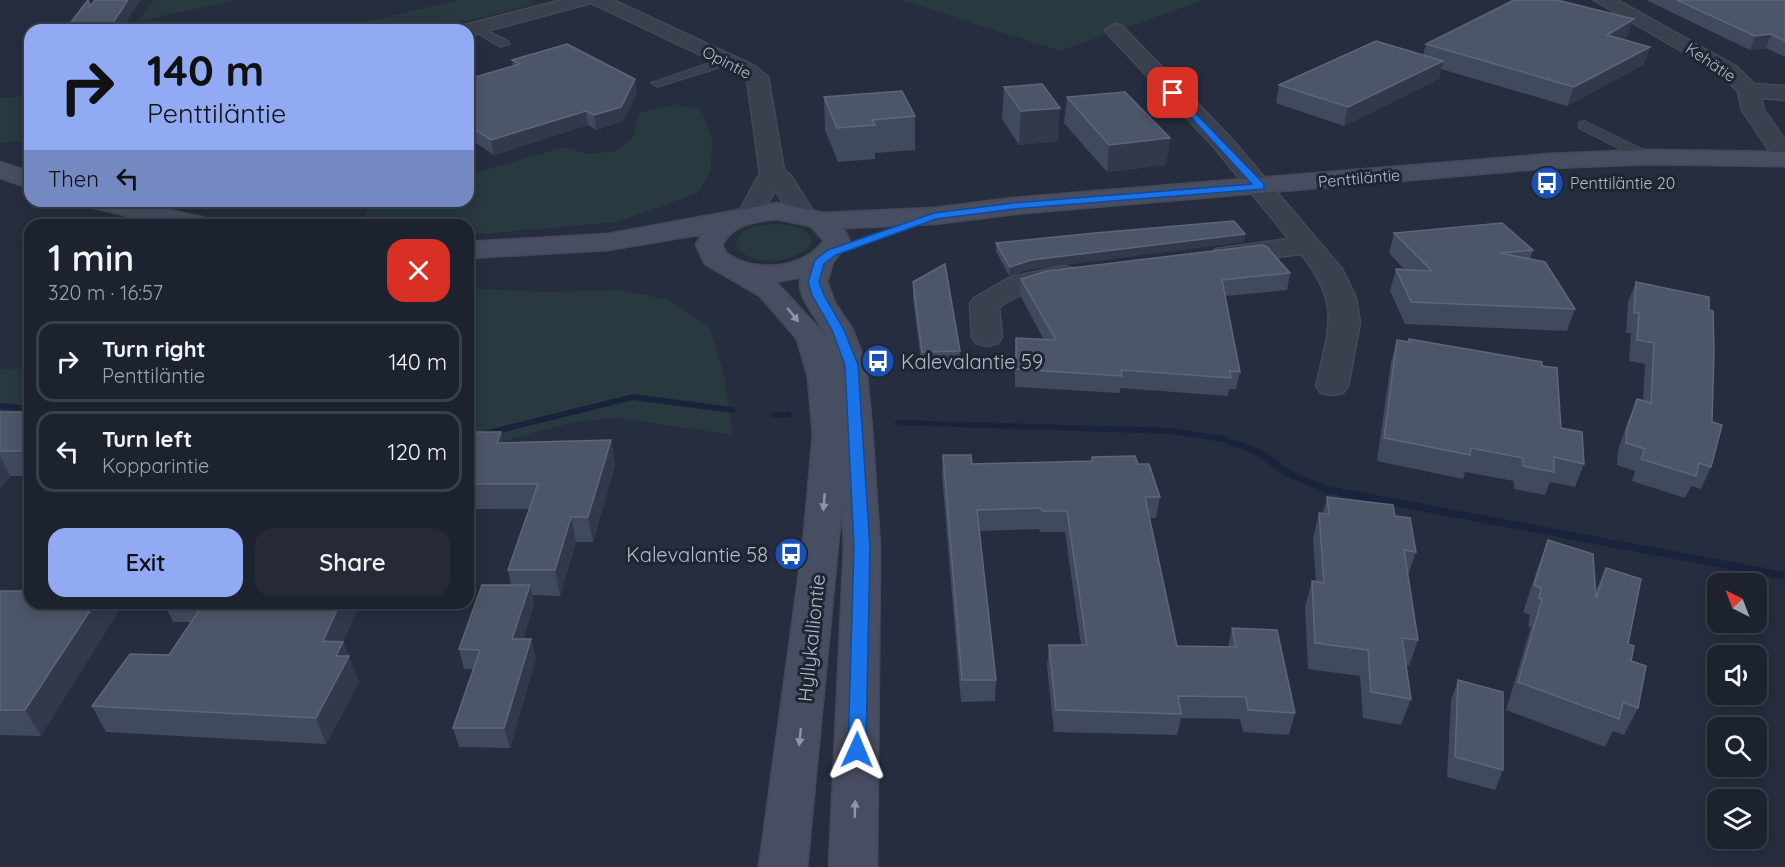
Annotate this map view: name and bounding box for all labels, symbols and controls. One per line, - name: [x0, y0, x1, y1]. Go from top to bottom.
- street label: Kehätie: [1682, 38, 1740, 86]
- street label: Opintie: [699, 41, 755, 83]
- text: 140 m: [147, 44, 264, 97]
- icon: right: [48, 48, 126, 126]
- pin: [1147, 67, 1198, 118]
- icon: arrive: [1156, 76, 1189, 109]
- text: Penttiläntie: [147, 96, 286, 130]
- icon: left: [111, 162, 144, 195]
- street label: Penttiläntie: [1317, 164, 1401, 192]
- text: Then: [48, 165, 99, 193]
- bus stop icon: Penttiläntie 20: [1529, 165, 1565, 201]
- place label: Penttiläntie 20: [1570, 173, 1675, 193]
- text: 1 min: [48, 235, 134, 280]
- button: close: [387, 239, 450, 302]
- text: 320 m · 16:57: [48, 280, 163, 305]
- one-way arrow: [787, 308, 799, 323]
- text: Turn right: [102, 335, 206, 363]
- bus stop icon: Kalevalantie 59: [860, 343, 896, 379]
- icon: right: [51, 345, 84, 378]
- text: 140 m: [388, 348, 447, 376]
- place label: Kalevalantie 59: [901, 349, 1043, 374]
- text: Penttiläntie: [102, 363, 205, 388]
- text: Turn left: [102, 425, 192, 453]
- icon: left: [51, 435, 84, 468]
- text: 120 m: [388, 438, 447, 466]
- text: Kopparintie: [102, 453, 209, 478]
- one-way arrow: [819, 492, 829, 511]
- button: Exit: [48, 528, 243, 597]
- button: Share: [255, 528, 450, 597]
- bus stop icon: Kalevalantie 58: [773, 536, 809, 572]
- place label: Kalevalantie 58: [626, 542, 768, 567]
- street label: Hyllykalliontie: [792, 573, 830, 703]
- north arrow: [1707, 573, 1767, 633]
- map controls: [1707, 573, 1767, 849]
- button: sound: [1707, 645, 1767, 705]
- button: search: [1707, 717, 1767, 777]
- position arrow: [825, 718, 889, 782]
- one-way arrow: [795, 728, 805, 747]
- button: layers: [1707, 789, 1767, 849]
- one-way arrow: [851, 799, 860, 818]

